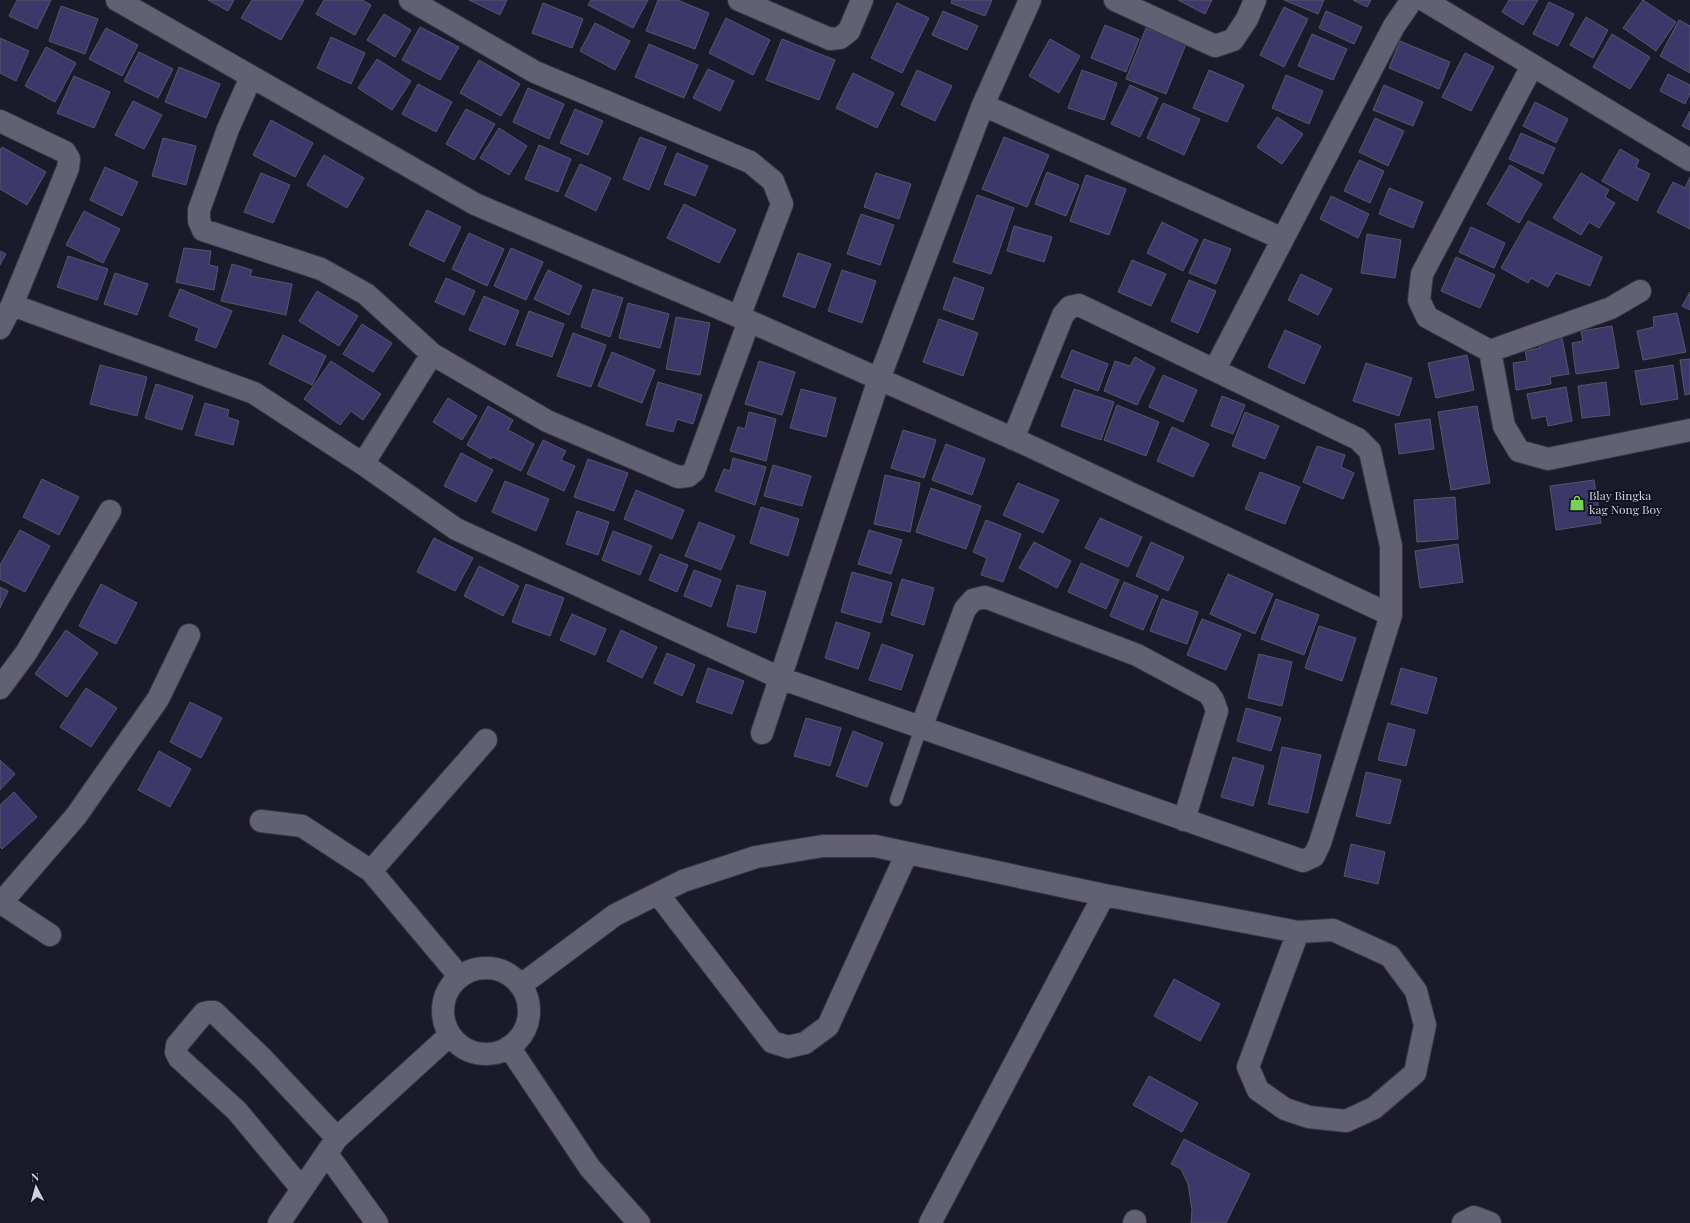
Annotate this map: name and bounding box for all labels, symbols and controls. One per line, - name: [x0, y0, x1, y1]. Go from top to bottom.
- place label: Blay Bingka kag Nong Boy: [1589, 487, 1662, 517]
- shop icon: Blay Bingka kag Nong Boy: [1568, 494, 1586, 512]
- north arrow: [16, 1167, 56, 1207]
- text: N: [30, 1169, 40, 1184]

